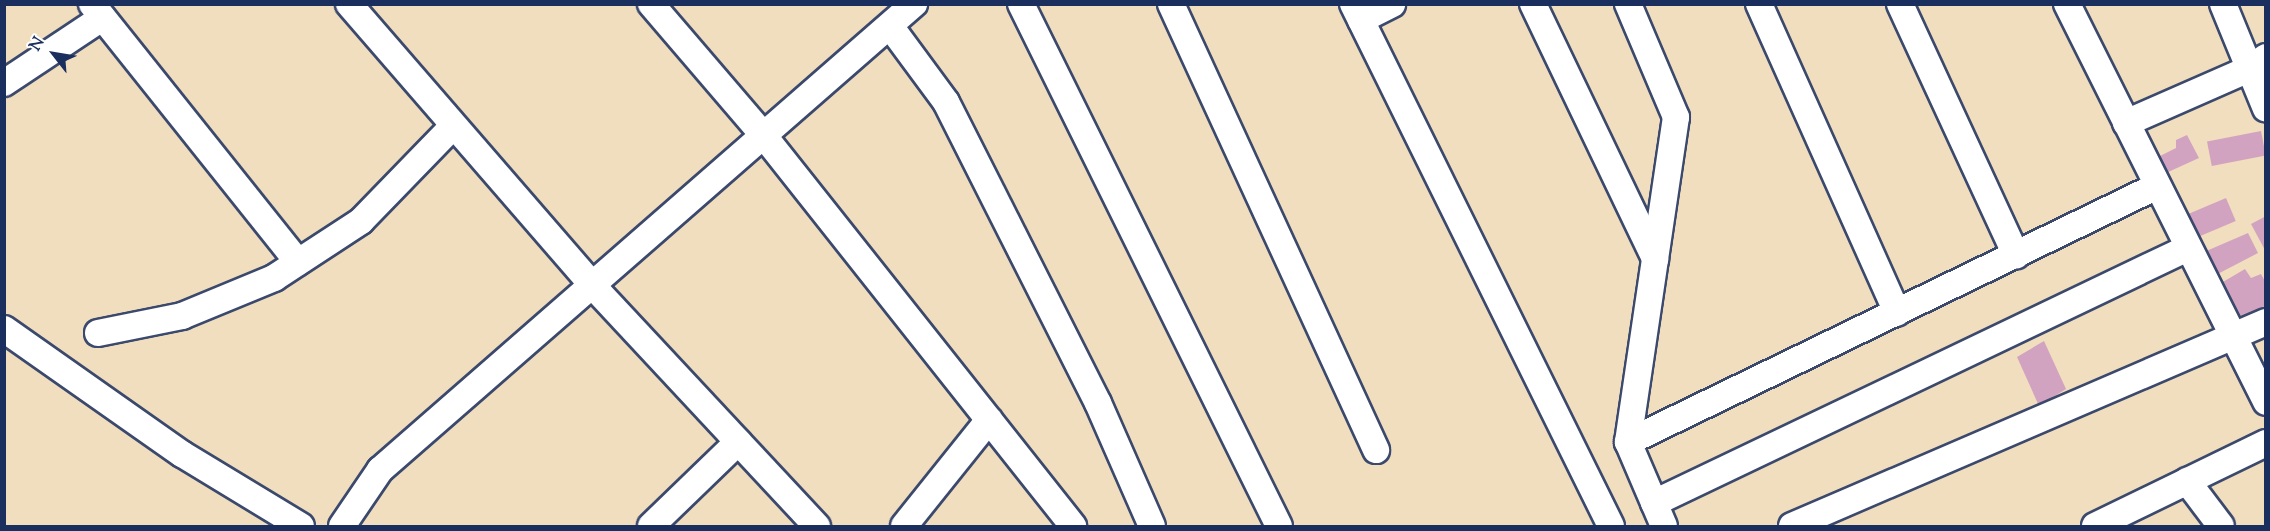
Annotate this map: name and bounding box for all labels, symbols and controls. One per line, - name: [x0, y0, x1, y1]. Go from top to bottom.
- north arrow: [24, 24, 84, 84]
- text: N: [25, 33, 51, 56]

